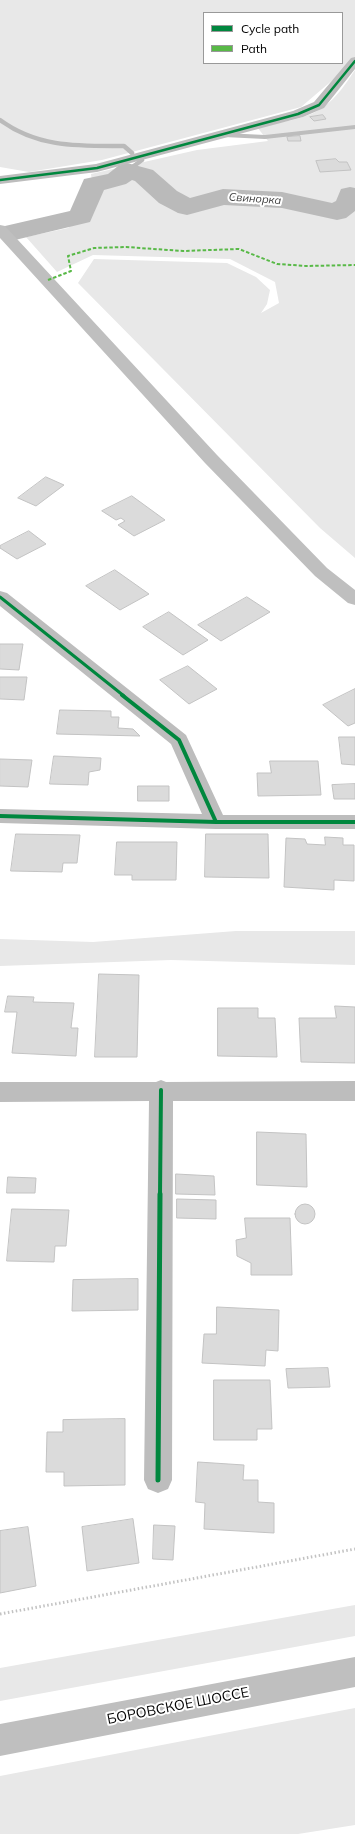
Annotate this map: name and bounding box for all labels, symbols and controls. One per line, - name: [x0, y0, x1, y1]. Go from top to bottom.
- legend: [203, 12, 343, 64]
- text: Cycle path: [241, 21, 299, 36]
- text: Path: [241, 41, 267, 56]
- water label: Свинорка: [228, 191, 282, 207]
- street label: БОРОВСКОЕ ШОССЕ: [106, 1684, 250, 1728]

